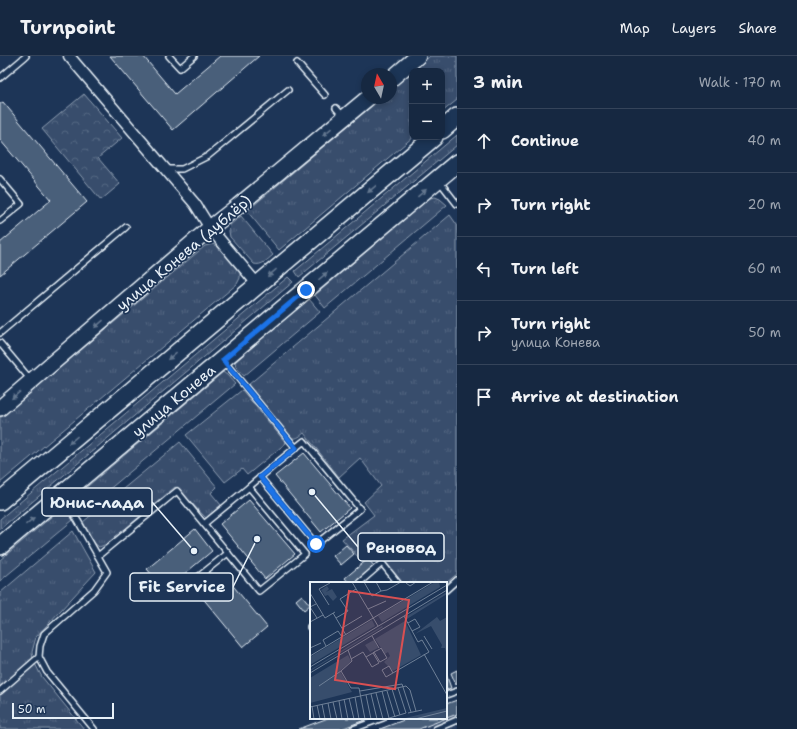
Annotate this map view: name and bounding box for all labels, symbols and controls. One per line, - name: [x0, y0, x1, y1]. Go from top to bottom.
- text: Turnpoint: [20, 15, 116, 40]
- text: Map: [620, 19, 650, 37]
- text: Layers: [672, 19, 716, 37]
- text: Share: [738, 19, 777, 37]
- north arrow: [361, 68, 397, 104]
- map controls: [409, 68, 445, 140]
- button: +: [409, 68, 445, 104]
- text: 3 min: [473, 71, 523, 93]
- text: Walk · 170 m: [699, 74, 781, 91]
- button: −: [409, 104, 445, 140]
- one-way arrow: [322, 128, 333, 137]
- icon: ahead: [473, 130, 495, 152]
- text: Continue: [511, 131, 579, 151]
- text: 40 m: [747, 132, 781, 149]
- one-way arrow: [366, 185, 377, 194]
- one-way arrow: [417, 188, 428, 197]
- street label: улица Конева (дублёр): [112, 191, 256, 315]
- icon: right: [473, 194, 495, 216]
- text: Turn right: [511, 195, 591, 215]
- text: 20 m: [748, 196, 781, 213]
- icon: left: [473, 258, 495, 280]
- text: Turn left: [511, 259, 579, 279]
- text: 60 m: [748, 260, 781, 277]
- one-way arrow: [267, 268, 277, 277]
- one-way arrow: [317, 271, 328, 280]
- route end: [297, 281, 315, 299]
- text: Turn right: [511, 314, 591, 334]
- one-way arrow: [94, 319, 105, 328]
- icon: right: [473, 322, 495, 344]
- text: 50 m: [748, 324, 781, 341]
- text: улица Конева: [511, 334, 600, 351]
- one-way arrow: [167, 352, 178, 361]
- street label: улица Конева: [128, 360, 220, 442]
- icon: arrive: [473, 386, 495, 408]
- text: Arrive at destination: [511, 387, 679, 407]
- one-way arrow: [11, 390, 21, 399]
- one-way arrow: [67, 435, 78, 444]
- callout: Юнис-лада: [42, 488, 152, 516]
- text: Юнис-лада: [50, 492, 144, 513]
- one-way arrow: [25, 517, 35, 526]
- callout: Реновод: [358, 533, 444, 561]
- route start: [307, 535, 325, 553]
- text: Реновод: [366, 537, 437, 558]
- callout: Fit Service: [130, 573, 233, 601]
- text: Fit Service: [139, 576, 226, 597]
- inset map: [310, 582, 447, 719]
- scale bar: [12, 701, 114, 720]
- text: 50 m: [18, 702, 46, 717]

